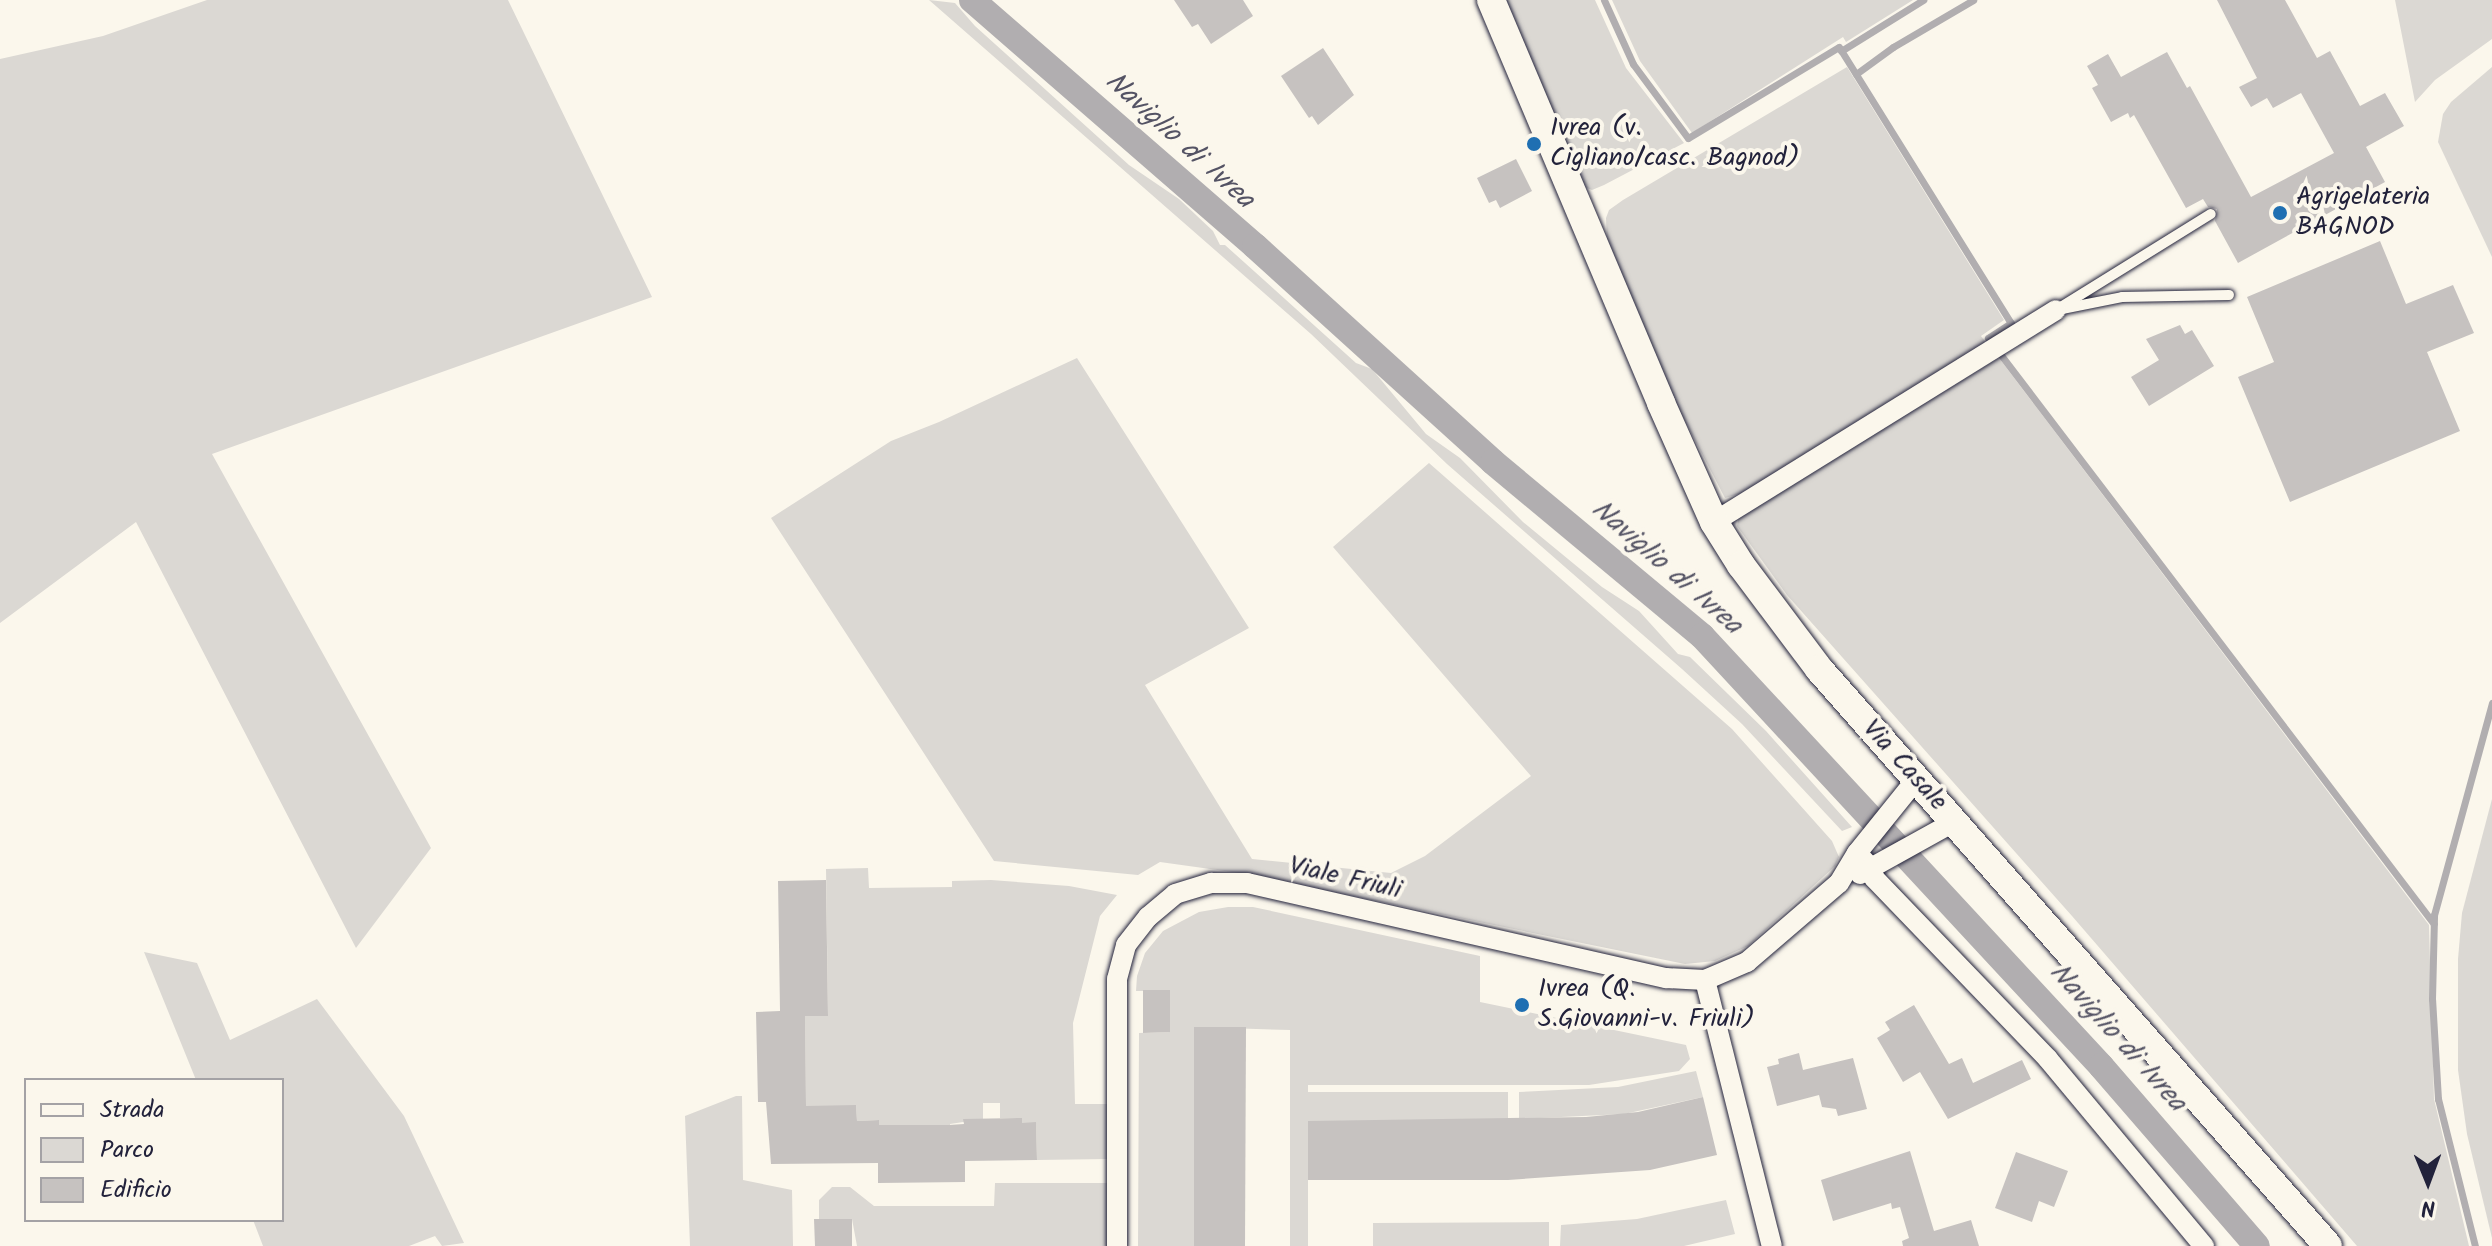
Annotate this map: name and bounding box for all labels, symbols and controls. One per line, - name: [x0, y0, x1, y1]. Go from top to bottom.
- water label: Naviglio di Ivrea: [1098, 65, 1260, 217]
- place label: Ivrea (v. Cigliano/casc. Bagnod): [1550, 113, 1800, 174]
- marker: Ivrea (v. Cigliano/casc. Bagnod): [1525, 135, 1543, 153]
- place label: Agrigelateria BAGNOD: [2296, 182, 2430, 244]
- marker: Agrigelateria BAGNOD: [2271, 204, 2289, 222]
- water label: Naviglio di Ivrea: [1584, 493, 1748, 643]
- street label: Via Casale: [1855, 714, 1953, 818]
- street label: Viale Friuli: [1286, 851, 1404, 907]
- water label: Naviglio di Ivrea: [2041, 957, 2193, 1119]
- place label: Ivrea (Q. S.Giovanni-v. Friuli): [1538, 974, 1755, 1036]
- marker: Ivrea (Q. S.Giovanni-v. Friuli): [1513, 996, 1531, 1014]
- legend: [24, 1078, 284, 1222]
- text: Strada: [100, 1091, 164, 1130]
- text: Parco: [100, 1131, 154, 1170]
- north arrow: [2388, 1142, 2468, 1222]
- text: Edificio: [100, 1171, 172, 1210]
- text: N: [2421, 1189, 2436, 1224]

